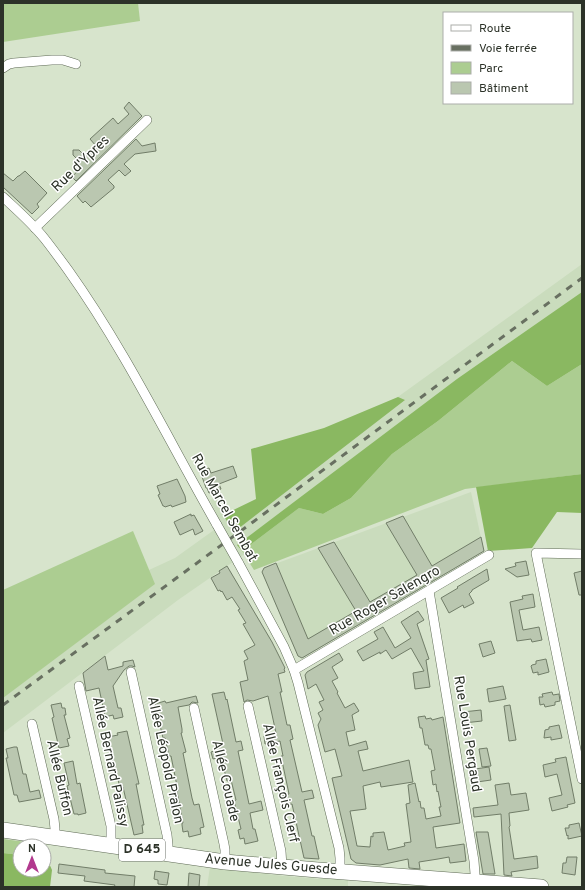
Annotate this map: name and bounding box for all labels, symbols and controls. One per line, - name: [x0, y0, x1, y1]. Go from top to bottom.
- legend: [443, 12, 573, 104]
- text: Route: [479, 21, 511, 37]
- text: Voie ferrée: [479, 41, 537, 57]
- text: Parc: [479, 61, 503, 77]
- text: Bâtiment: [479, 81, 529, 97]
- street label: Rue d'Ypres: [48, 132, 114, 196]
- street label: Rue Marcel Sembat: [187, 451, 261, 565]
- street label: Rue Roger Salengro: [327, 562, 444, 640]
- street label: Rue Louis Pergaud: [449, 675, 485, 793]
- street label: Allée Bernard Palissy: [88, 695, 132, 829]
- street label: Allée Léopold Pralon: [143, 695, 187, 825]
- street label: Allée François Clerf: [258, 722, 302, 845]
- street label: Allée Buffon: [42, 738, 76, 818]
- street label: Allée Couade: [207, 739, 243, 823]
- north arrow: [12, 838, 52, 878]
- road number: D 645: [119, 839, 165, 861]
- text: N: [28, 842, 36, 856]
- street label: Avenue Jules Guesde: [204, 851, 338, 879]

